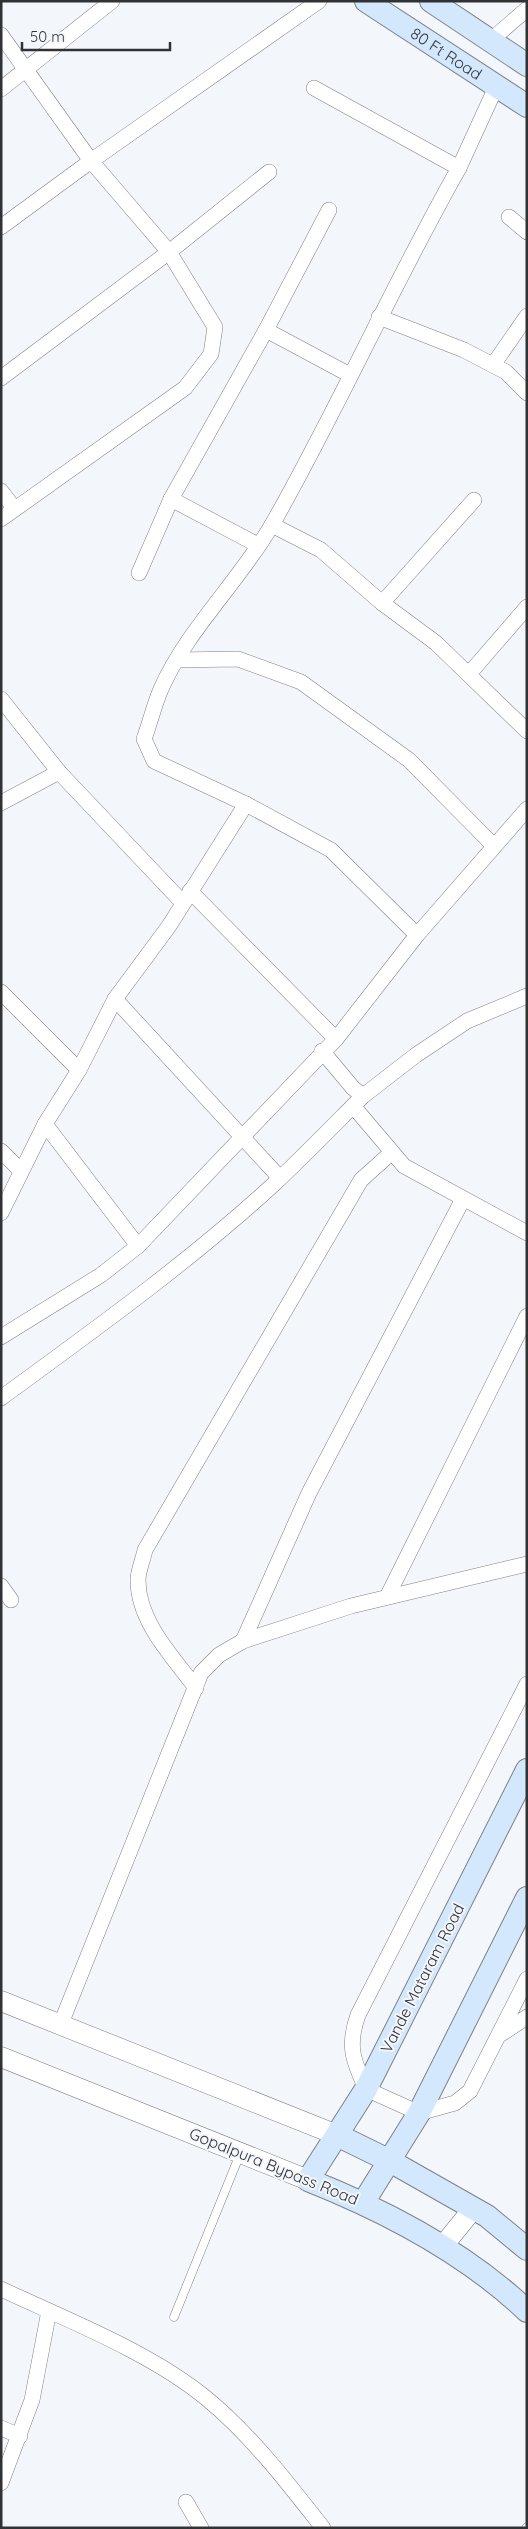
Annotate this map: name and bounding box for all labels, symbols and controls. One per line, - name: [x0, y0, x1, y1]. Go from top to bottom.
- scale bar: [22, 20, 170, 52]
- street label: 80 Ft Road: [407, 23, 486, 84]
- text: 50 m: [30, 27, 65, 46]
- street label: Vande Mataram Road: [376, 1900, 468, 2056]
- street label: Gopalpura Bypass Road: [186, 2123, 362, 2209]

